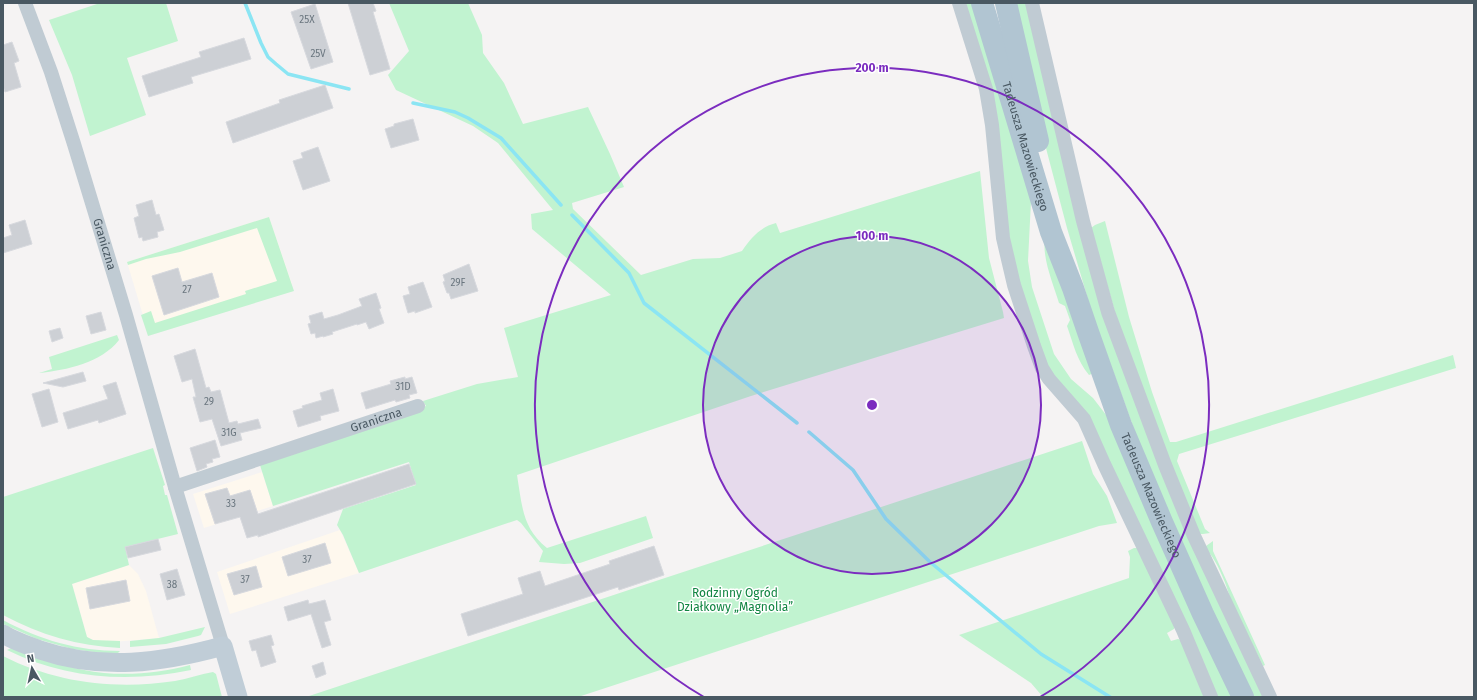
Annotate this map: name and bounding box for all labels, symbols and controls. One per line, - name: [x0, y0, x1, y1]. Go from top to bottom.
- house number: 25X: [299, 14, 315, 26]
- house number: 25V: [310, 48, 326, 60]
- text: 200 m: [855, 61, 889, 75]
- street label: Tadeusza Mazowieckiego: [999, 80, 1051, 213]
- street label: Graniczna: [90, 217, 119, 272]
- text: 100 m: [856, 229, 888, 243]
- house number: 29F: [450, 277, 466, 289]
- house number: 27: [182, 284, 192, 296]
- house number: 31D: [395, 381, 411, 393]
- house number: 29: [204, 396, 214, 408]
- centre of rings: [865, 398, 879, 412]
- street label: Graniczna: [349, 405, 404, 435]
- house number: 31G: [221, 427, 237, 439]
- street label: Tadeusza Mazowieckiego: [1118, 431, 1184, 560]
- house number: 33: [226, 498, 236, 510]
- house number: 37: [302, 554, 312, 566]
- house number: 37: [240, 574, 250, 586]
- house number: 38: [167, 579, 178, 591]
- park label: Rodzinny Ogród Działkowy „Magnolia”: [677, 586, 793, 614]
- north arrow: [12, 648, 52, 688]
- text: N: [26, 652, 35, 666]

